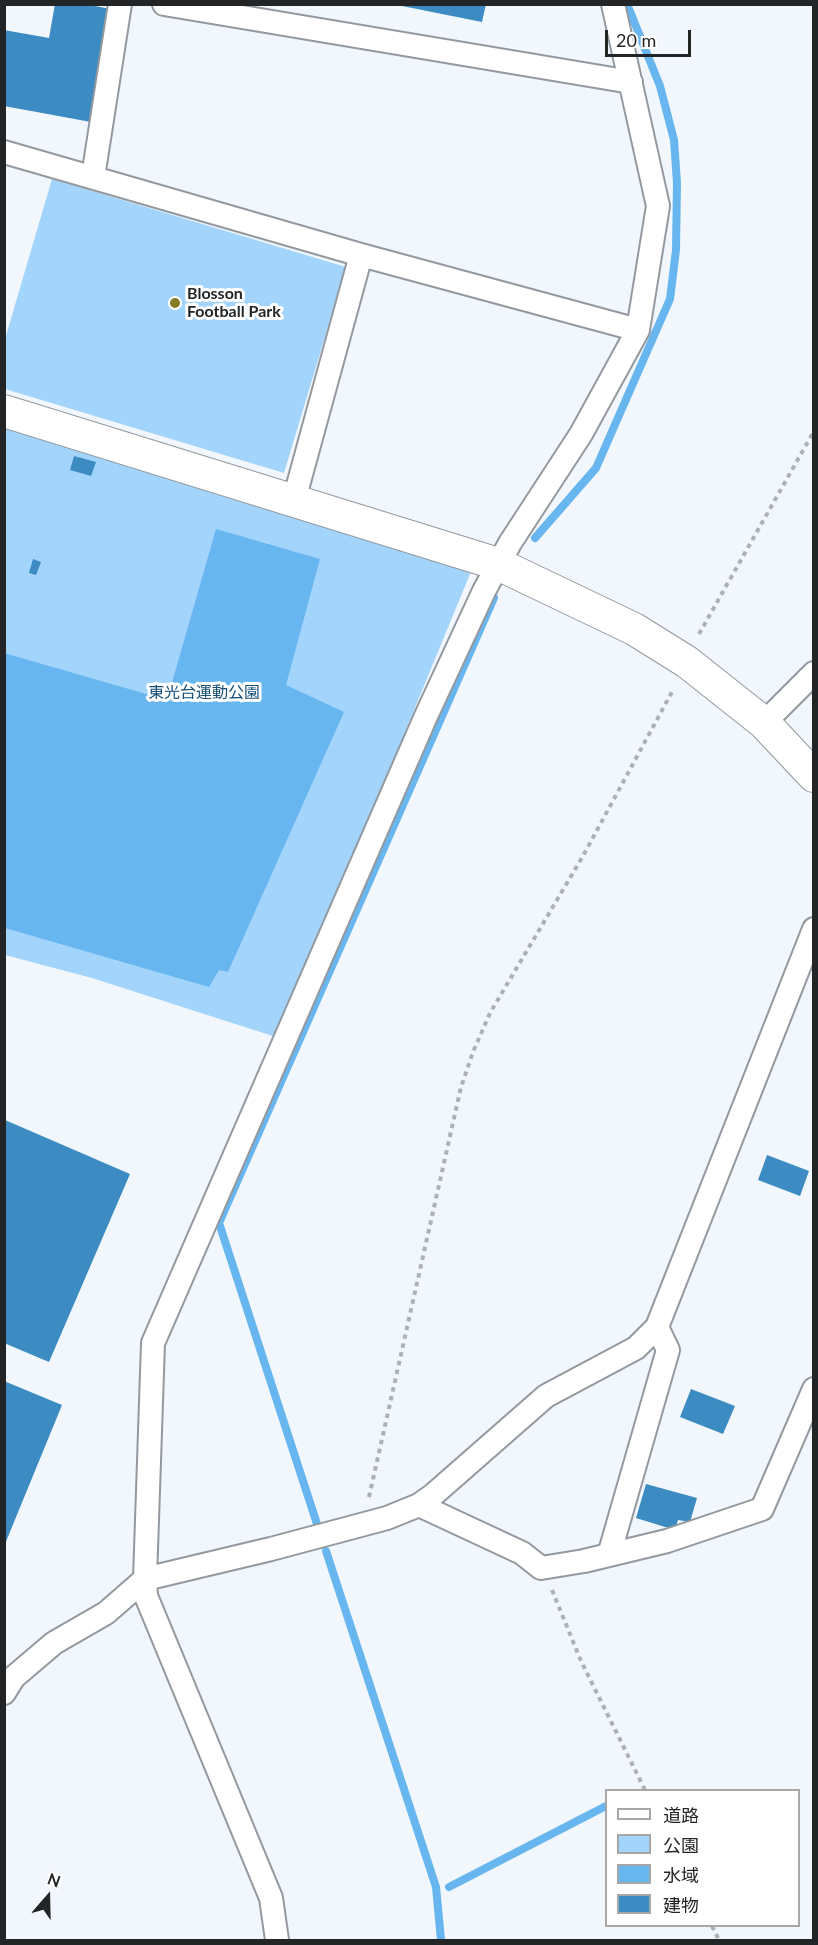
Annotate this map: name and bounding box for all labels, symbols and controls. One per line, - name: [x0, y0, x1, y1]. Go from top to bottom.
- scale bar: [608, 18, 694, 56]
- text: 20 m: [616, 29, 656, 51]
- place label: Blosson Football Park: [187, 284, 281, 322]
- marker: Blosson Football Park: [168, 296, 182, 310]
- park label: 東光台運動公園: [148, 683, 260, 703]
- legend: [605, 1789, 800, 1927]
- text: 道路: [663, 1804, 699, 1826]
- text: 公園: [663, 1834, 699, 1856]
- text: 水域: [663, 1864, 699, 1886]
- north arrow: [18, 1867, 78, 1927]
- text: N: [45, 1869, 63, 1891]
- text: 建物: [663, 1894, 699, 1916]

